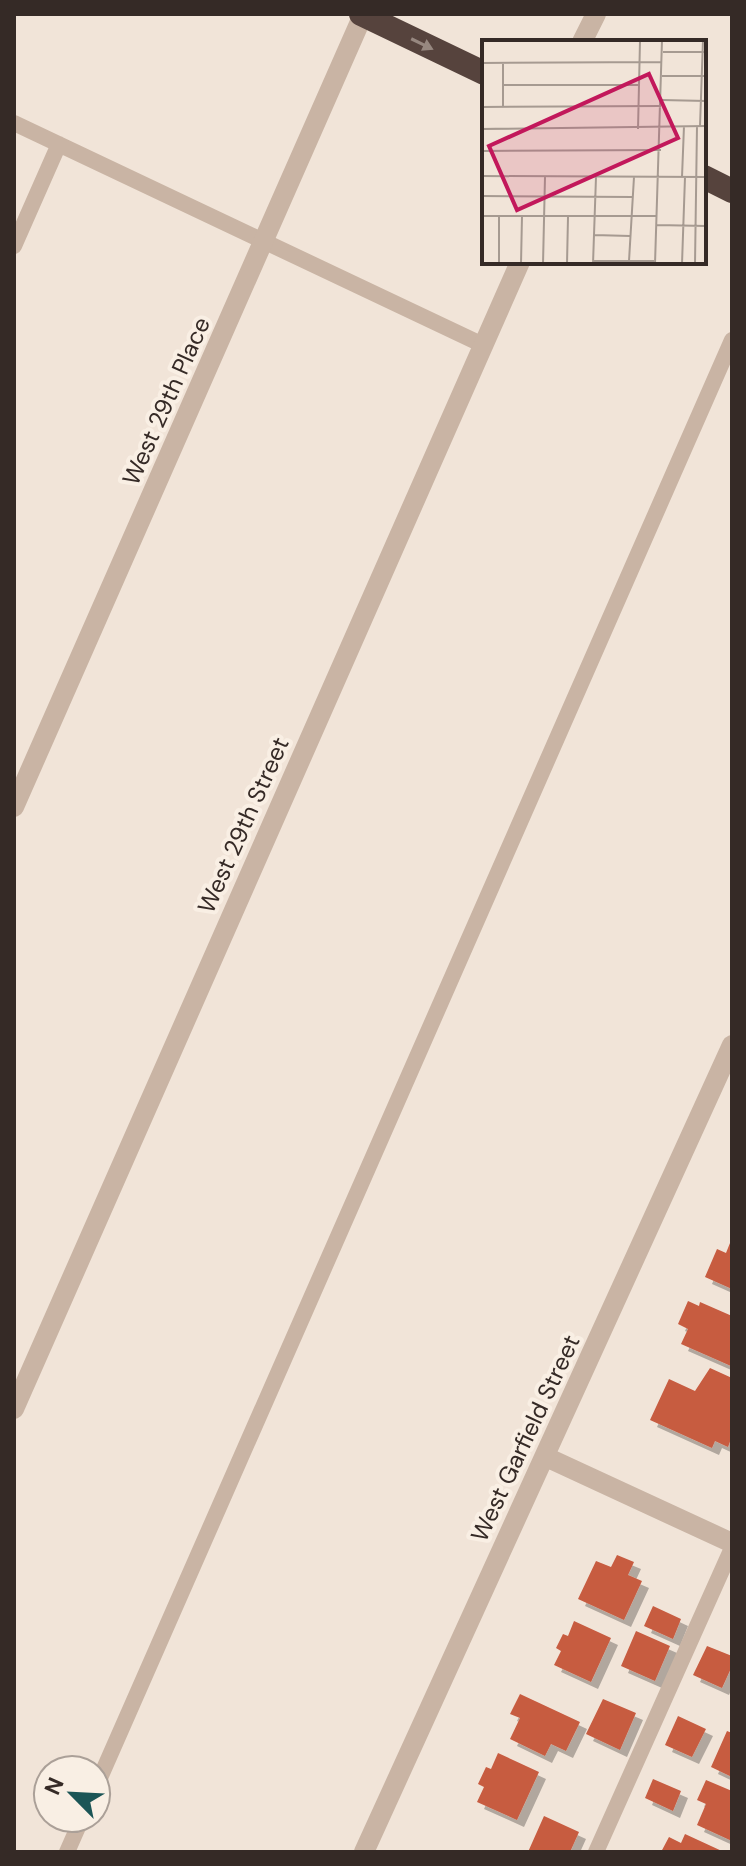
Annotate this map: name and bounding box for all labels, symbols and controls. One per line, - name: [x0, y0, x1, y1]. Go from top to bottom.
- one-way arrow: [411, 37, 434, 50]
- inset map: [482, 40, 706, 264]
- street label: West 29th Place: [115, 312, 217, 490]
- street label: West 29th Street: [190, 732, 296, 918]
- street label: West Garfield Street: [463, 1329, 587, 1547]
- north arrow: [32, 1754, 112, 1834]
- text: N: [38, 1773, 71, 1799]

